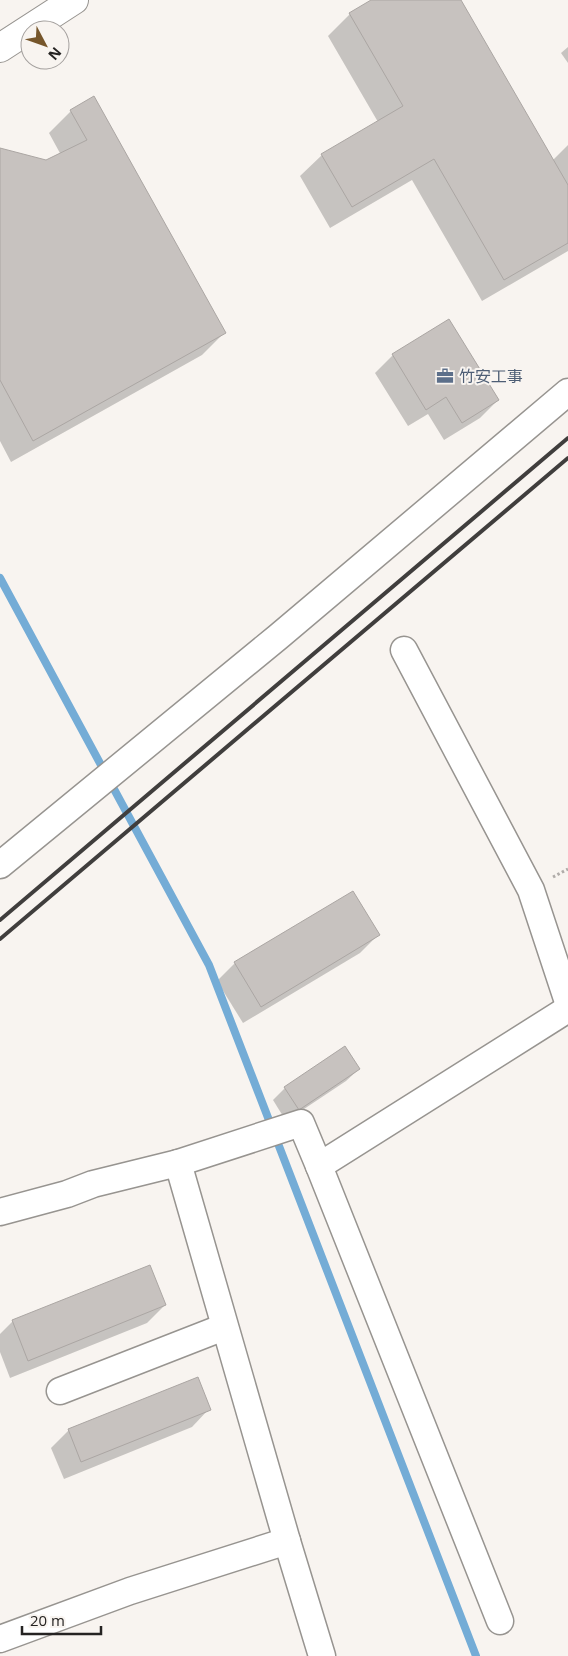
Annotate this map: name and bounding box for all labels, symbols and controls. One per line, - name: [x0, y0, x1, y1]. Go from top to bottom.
- north arrow: [20, 20, 70, 70]
- text: N: [44, 43, 66, 64]
- place label: 竹安工事: [459, 365, 523, 387]
- office icon: 竹安工事: [435, 366, 455, 386]
- scale bar: [22, 1604, 101, 1636]
- text: 20 m: [30, 1610, 65, 1630]

